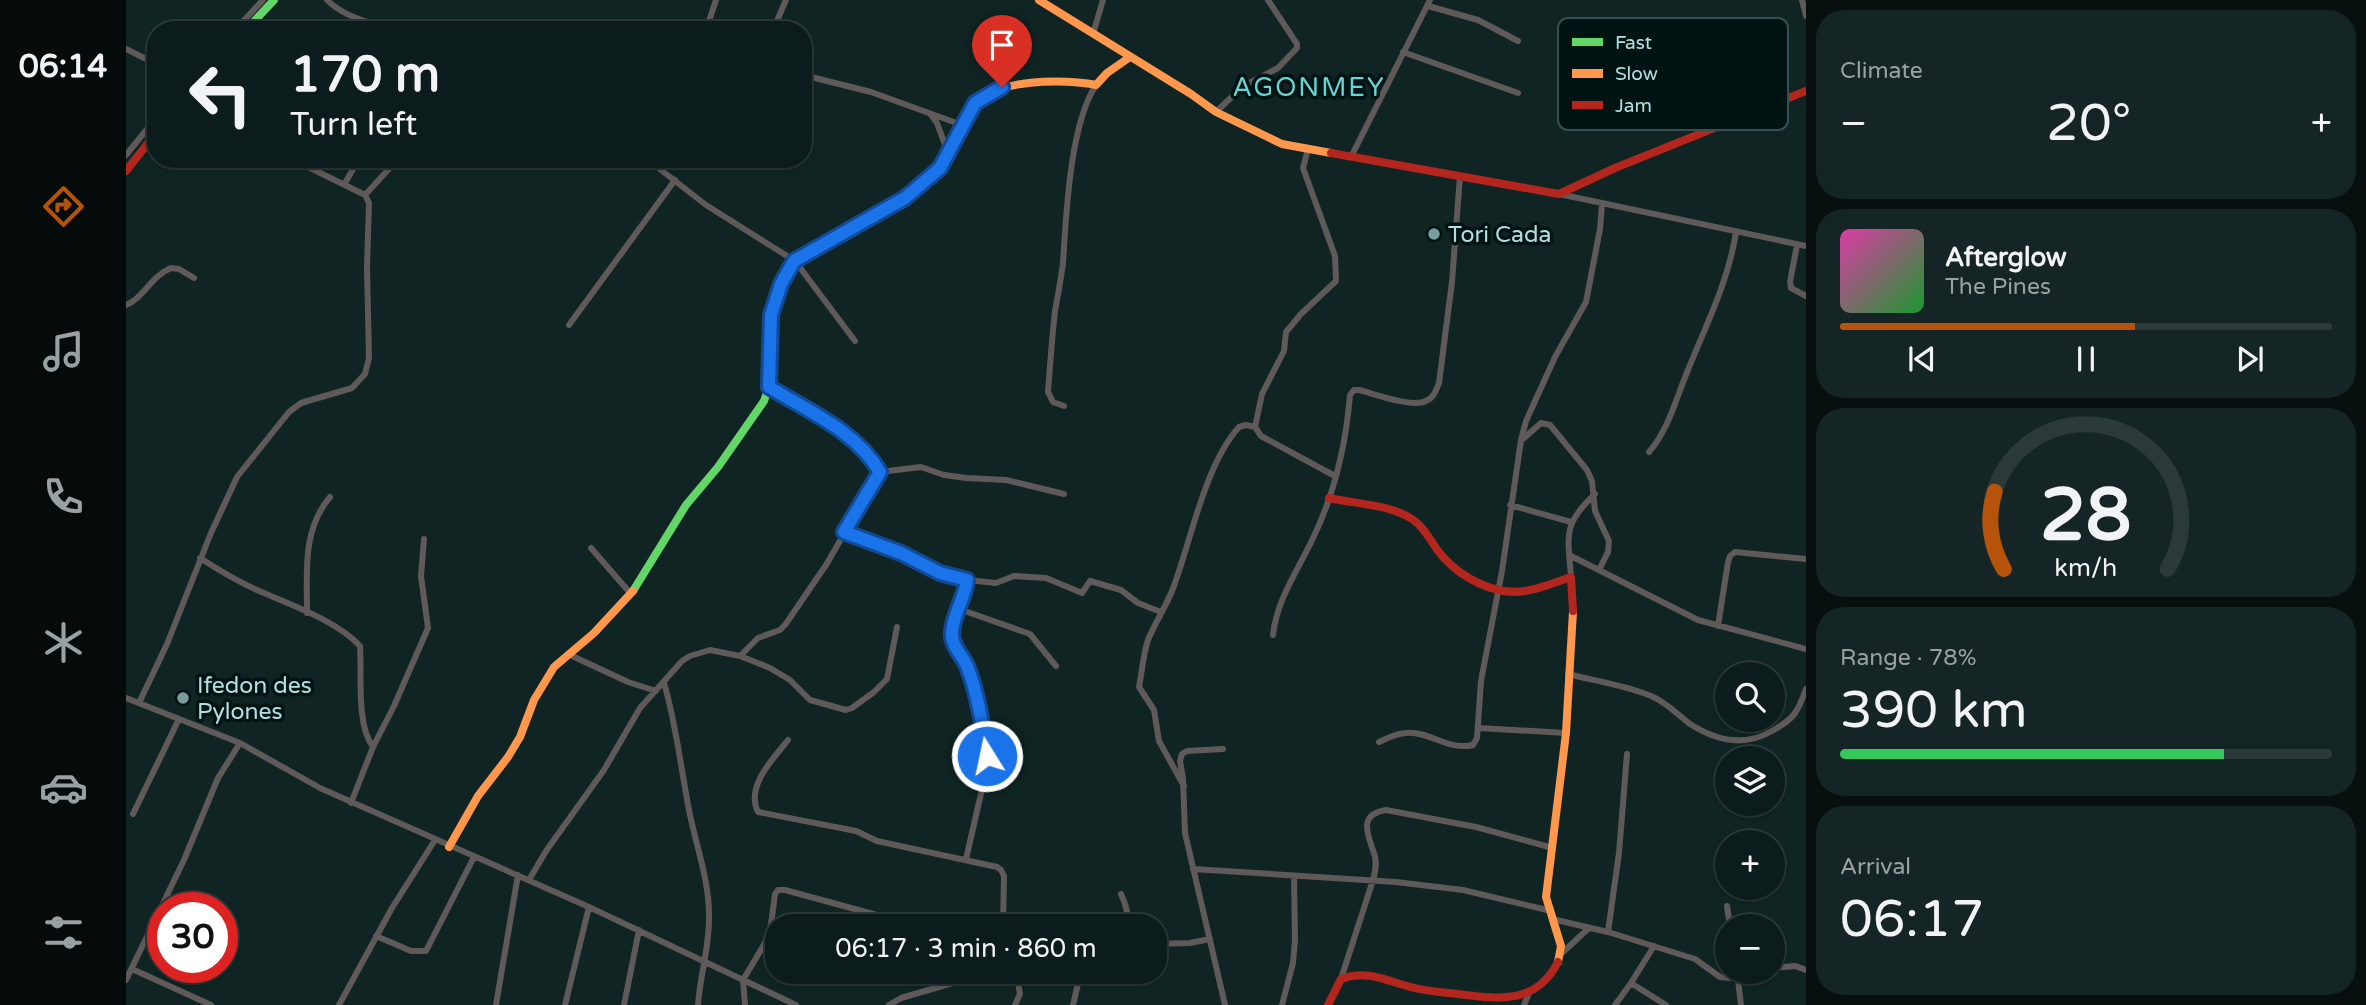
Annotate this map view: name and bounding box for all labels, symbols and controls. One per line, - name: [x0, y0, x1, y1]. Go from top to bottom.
- pin: [972, 15, 1032, 87]
- legend: [1558, 18, 1788, 130]
- icon: arrive: [983, 26, 1021, 64]
- text: Fast: [1615, 32, 1652, 54]
- text: 170 m: [290, 46, 440, 105]
- text: 06:14: [19, 48, 107, 86]
- icon: left: [175, 49, 266, 140]
- text: Climate: [1840, 57, 1923, 85]
- text: Slow: [1615, 63, 1658, 85]
- district label: AGONMEY: [1232, 72, 1386, 103]
- text: 20°: [2046, 92, 2131, 155]
- text: Jam: [1615, 95, 1652, 117]
- text: −: [1840, 101, 1867, 147]
- text: +: [2311, 101, 2332, 147]
- text: Turn left: [290, 106, 417, 144]
- icon: directions: [39, 182, 88, 231]
- place label: Tori Cada: [1448, 221, 1551, 249]
- marker: Tori Cada: [1426, 226, 1442, 242]
- text: Afterglow: [1945, 242, 2067, 273]
- text: The Pines: [1945, 273, 2051, 301]
- icon: music: [39, 327, 88, 376]
- icon: previous: [1903, 340, 1941, 378]
- icon: pause: [2067, 340, 2105, 378]
- icon: next: [2231, 340, 2269, 378]
- icon: phone: [39, 472, 88, 521]
- text: 28: [2040, 472, 2132, 560]
- text: km/h: [2055, 552, 2117, 582]
- icon: climate: [39, 618, 88, 667]
- text: Range · 78%: [1840, 644, 1976, 672]
- map controls: [1715, 662, 1785, 984]
- button: search: [1715, 662, 1785, 732]
- place label: Ifedon des Pylones: [197, 672, 312, 726]
- text: 390 km: [1840, 679, 2028, 742]
- marker: Ifedon des Pylones: [175, 690, 191, 706]
- position arrow: [950, 719, 1024, 793]
- button: layers: [1715, 746, 1785, 816]
- icon: car: [39, 763, 88, 812]
- button: +: [1715, 830, 1785, 900]
- text: Arrival: [1840, 853, 1911, 881]
- text: 06:17: [1840, 888, 1984, 951]
- speed limit sign: 30: [147, 892, 238, 983]
- icon: filters: [39, 908, 88, 957]
- button: −: [1715, 914, 1785, 984]
- text: 06:17 · 3 min · 860 m: [835, 933, 1097, 964]

